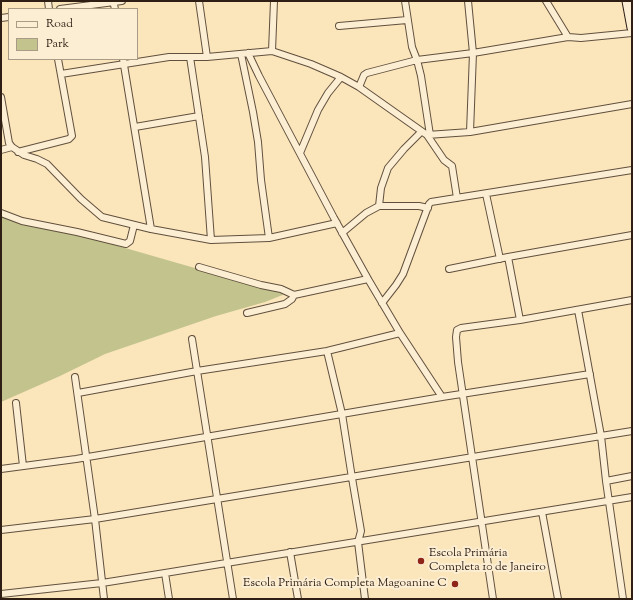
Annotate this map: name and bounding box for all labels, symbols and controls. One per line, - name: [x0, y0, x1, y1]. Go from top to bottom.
- legend: [8, 8, 138, 60]
- text: Road: [46, 15, 73, 33]
- text: Park: [46, 35, 69, 53]
- place label: Escola Primária Completa 10 de Janeiro: [429, 547, 546, 575]
- marker: Escola Primária Completa 10 de Janeiro: [416, 556, 426, 566]
- place label: Escola Primária Completa Magoanine C: [243, 577, 447, 591]
- marker: Escola Primária Completa Magoanine C: [450, 579, 460, 589]

